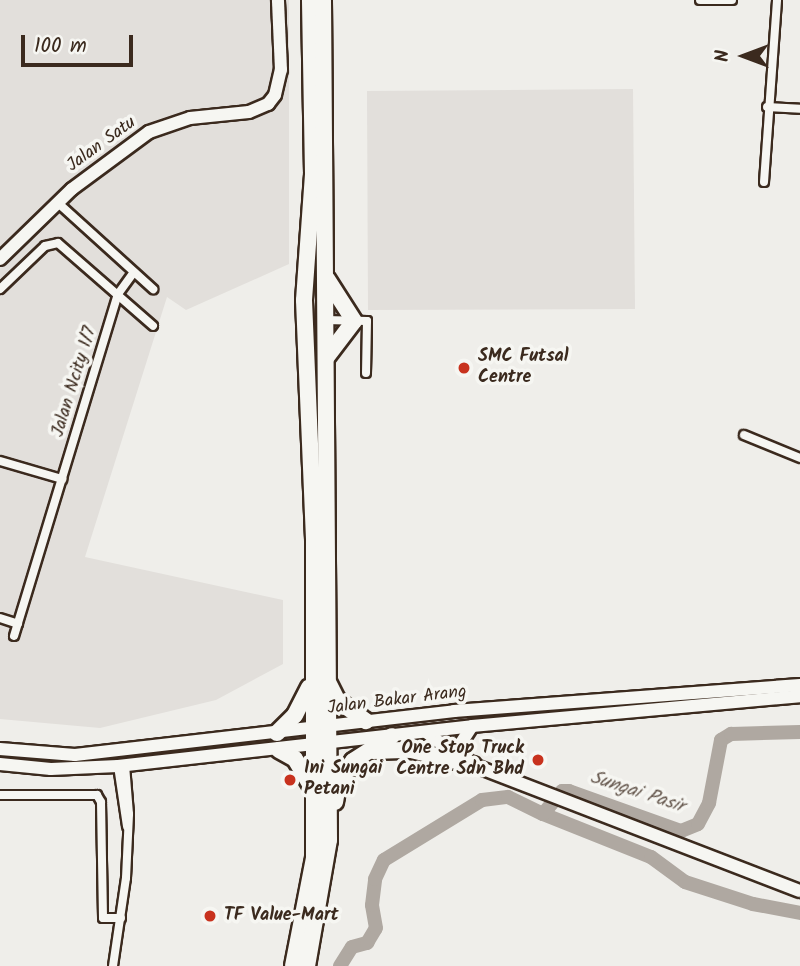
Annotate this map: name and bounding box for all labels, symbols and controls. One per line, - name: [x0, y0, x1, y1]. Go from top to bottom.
- scale bar: [24, 21, 136, 65]
- north arrow: [709, 21, 779, 91]
- text: 100 m: [34, 30, 87, 63]
- text: N: [708, 50, 738, 62]
- street label: Jalan Satu: [63, 113, 141, 177]
- street label: Jalan Ncity 1/7: [48, 324, 102, 440]
- place label: SMC Futsal Centre: [478, 347, 569, 390]
- marker: SMC Futsal Centre: [456, 360, 472, 376]
- street label: Jalan Bakar Arang: [326, 682, 468, 720]
- place label: One Stop Truck Centre Sdn Bhd: [396, 739, 524, 782]
- marker: One Stop Truck Centre Sdn Bhd: [530, 752, 546, 768]
- place label: Ini Sungai Petani: [304, 759, 382, 802]
- water label: Sungai Pasir: [587, 767, 687, 819]
- marker: Ini Sungai Petani: [282, 772, 298, 788]
- place label: TF Value-Mart: [224, 905, 339, 927]
- marker: TF Value-Mart: [202, 908, 218, 924]

